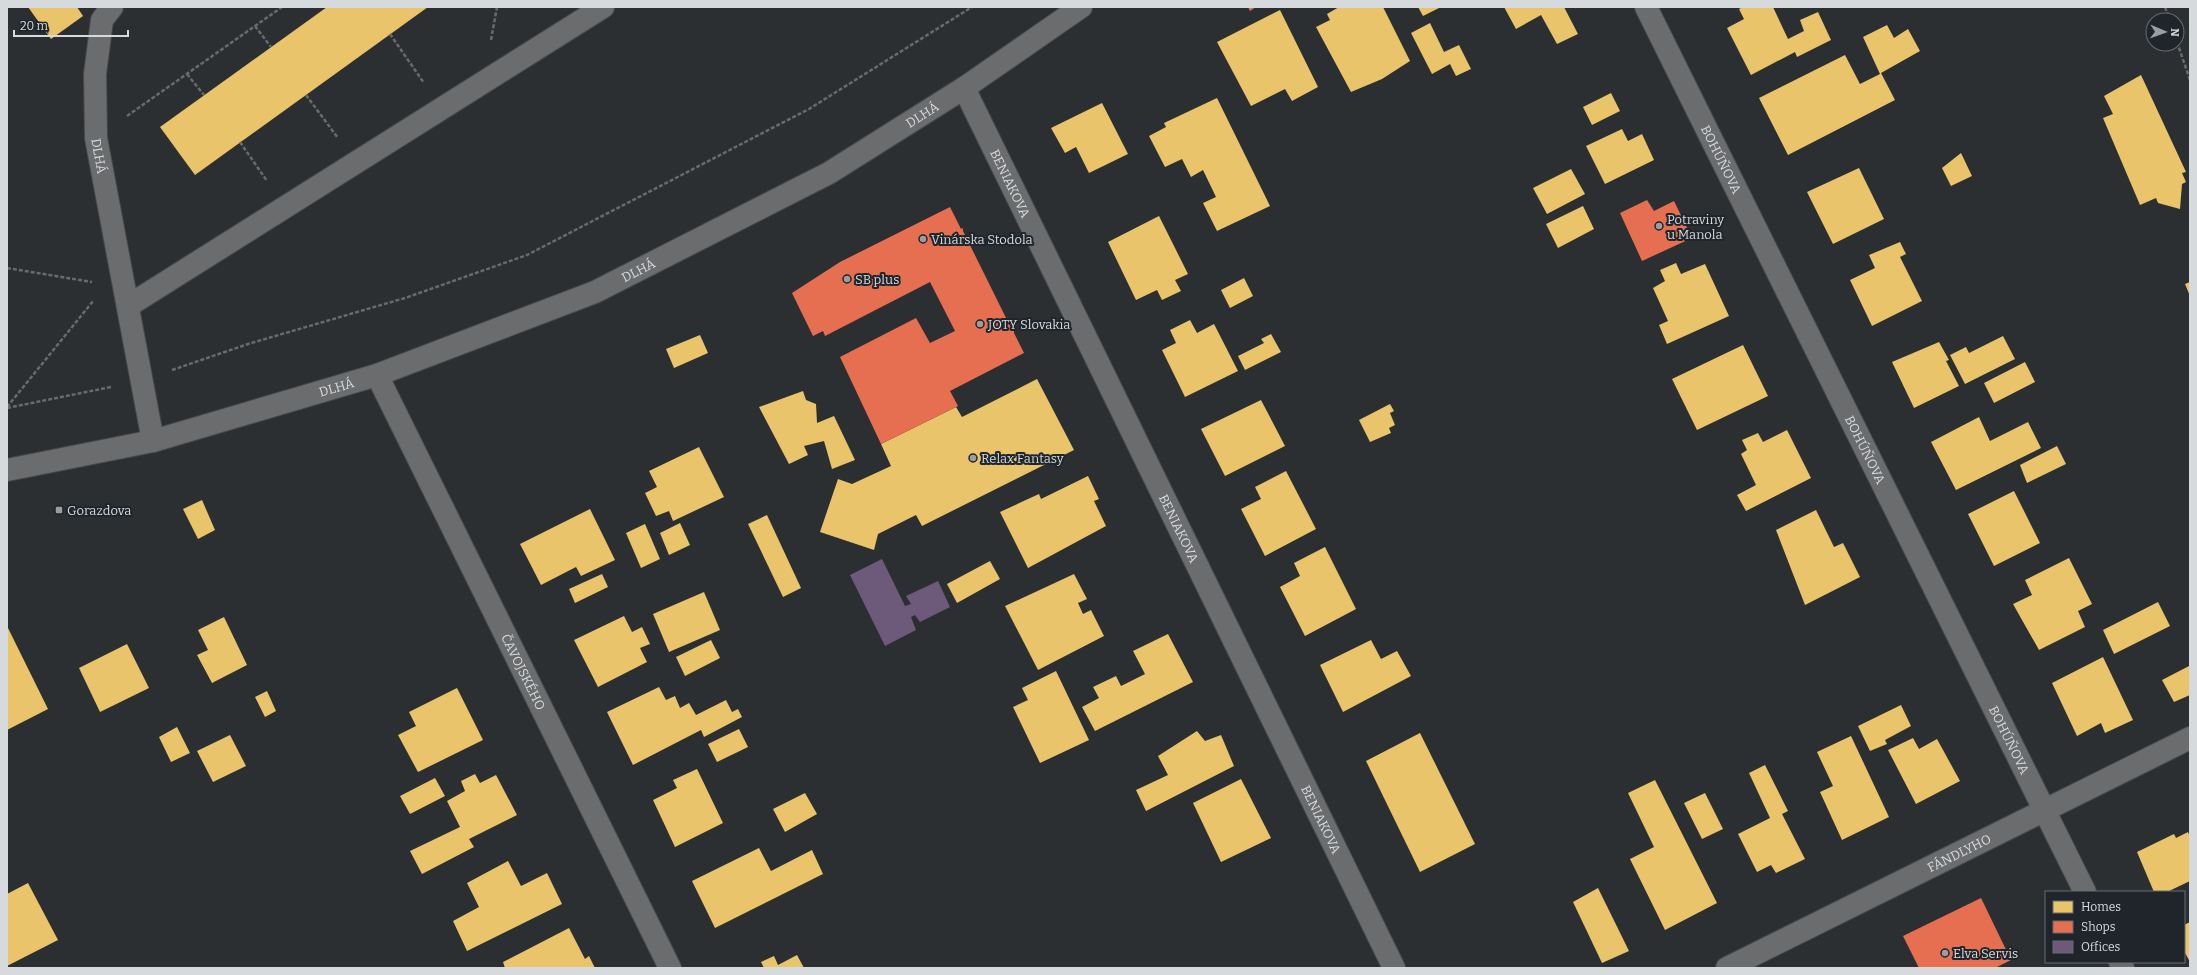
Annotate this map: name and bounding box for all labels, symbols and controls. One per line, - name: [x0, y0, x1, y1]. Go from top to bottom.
- scale bar: [14, 12, 128, 38]
- north arrow: [2145, 12, 2185, 52]
- text: 20 m: [20, 19, 49, 33]
- text: N: [2168, 28, 2181, 37]
- street label: DLHÁ: [903, 98, 942, 130]
- street label: BOHÚŇOVA: [1698, 123, 1745, 197]
- street label: DLHÁ: [89, 137, 110, 176]
- street label: BENIAKOVA: [988, 147, 1034, 220]
- place label: Potraviny u Manola: [1667, 212, 1724, 242]
- marker: Potraviny u Manola: [1654, 221, 1664, 231]
- place label: Vinárska Stodola: [931, 232, 1033, 247]
- marker: Vinárska Stodola: [918, 234, 928, 244]
- street label: DLHÁ: [619, 255, 658, 285]
- place label: SB plus: [855, 272, 899, 287]
- marker: SB plus: [842, 274, 852, 284]
- place label: JOTY Slovakia: [987, 317, 1070, 332]
- marker: JOTY Slovakia: [975, 319, 985, 329]
- street label: DLHÁ: [317, 375, 356, 399]
- street label: BOHÚŇOVA: [1842, 413, 1889, 487]
- place label: Relax Fantasy: [981, 451, 1064, 466]
- marker: Relax Fantasy: [968, 453, 978, 463]
- street label: BENIAKOVA: [1156, 492, 1202, 566]
- place label: Gorazdova: [67, 503, 131, 518]
- marker: Gorazdova: [54, 505, 64, 515]
- street label: ČAVOJSKÉHO: [499, 631, 549, 712]
- street label: BOHÚŇOVA: [1986, 703, 2033, 777]
- street label: BENIAKOVA: [1298, 783, 1345, 857]
- street label: FÁNDLYHO: [1925, 831, 1993, 875]
- legend: [2045, 891, 2185, 963]
- text: Homes: [2081, 900, 2121, 914]
- text: Shops: [2081, 920, 2116, 934]
- text: Offices: [2081, 940, 2120, 954]
- place label: Elva Servis: [1953, 946, 2018, 961]
- marker: Elva Servis: [1940, 948, 1950, 958]

